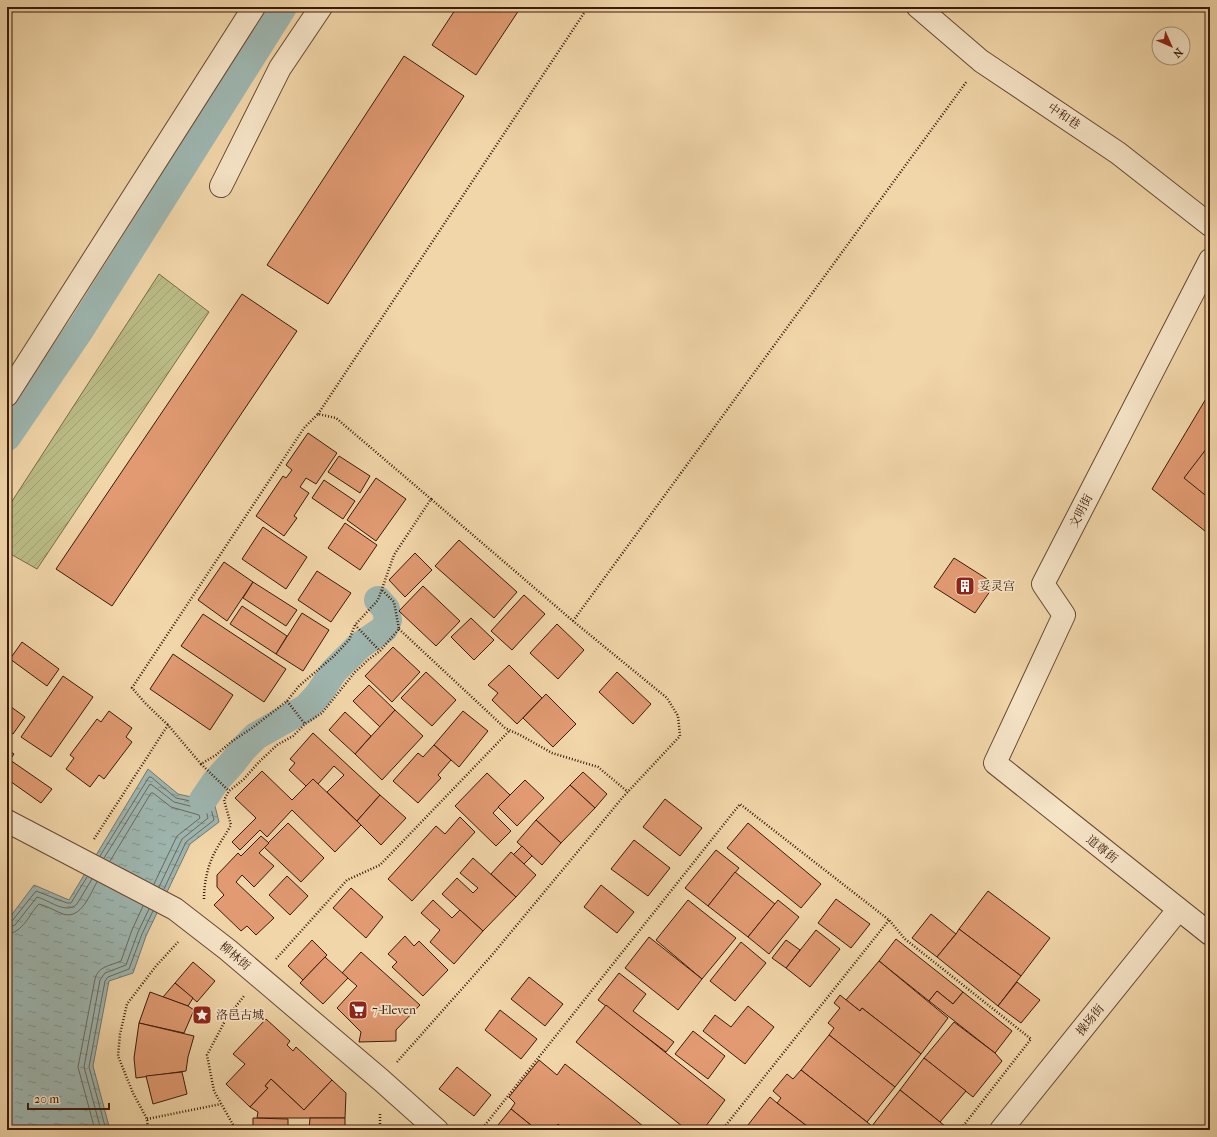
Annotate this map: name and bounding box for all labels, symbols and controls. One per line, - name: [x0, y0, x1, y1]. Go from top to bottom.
- north arrow: [1151, 26, 1191, 66]
- text: N: [1170, 45, 1185, 61]
- street label: 中和巷: [1045, 100, 1083, 132]
- street label: 文明街: [1067, 491, 1096, 530]
- building icon: 妥灵宫: [954, 575, 976, 597]
- place label: 妥灵宫: [979, 579, 1015, 593]
- street label: 道尊街: [1084, 832, 1121, 866]
- street label: 柳林街: [217, 939, 254, 974]
- supermarket icon: 7-Eleven: [347, 999, 369, 1021]
- street label: 操场街: [1073, 1001, 1107, 1038]
- place label: 7-Eleven: [372, 1003, 416, 1017]
- place icon: 洛邑古城: [191, 1004, 213, 1026]
- place label: 洛邑古城: [216, 1008, 264, 1022]
- scale bar: [28, 1085, 109, 1111]
- text: 20 m: [34, 1092, 59, 1106]

